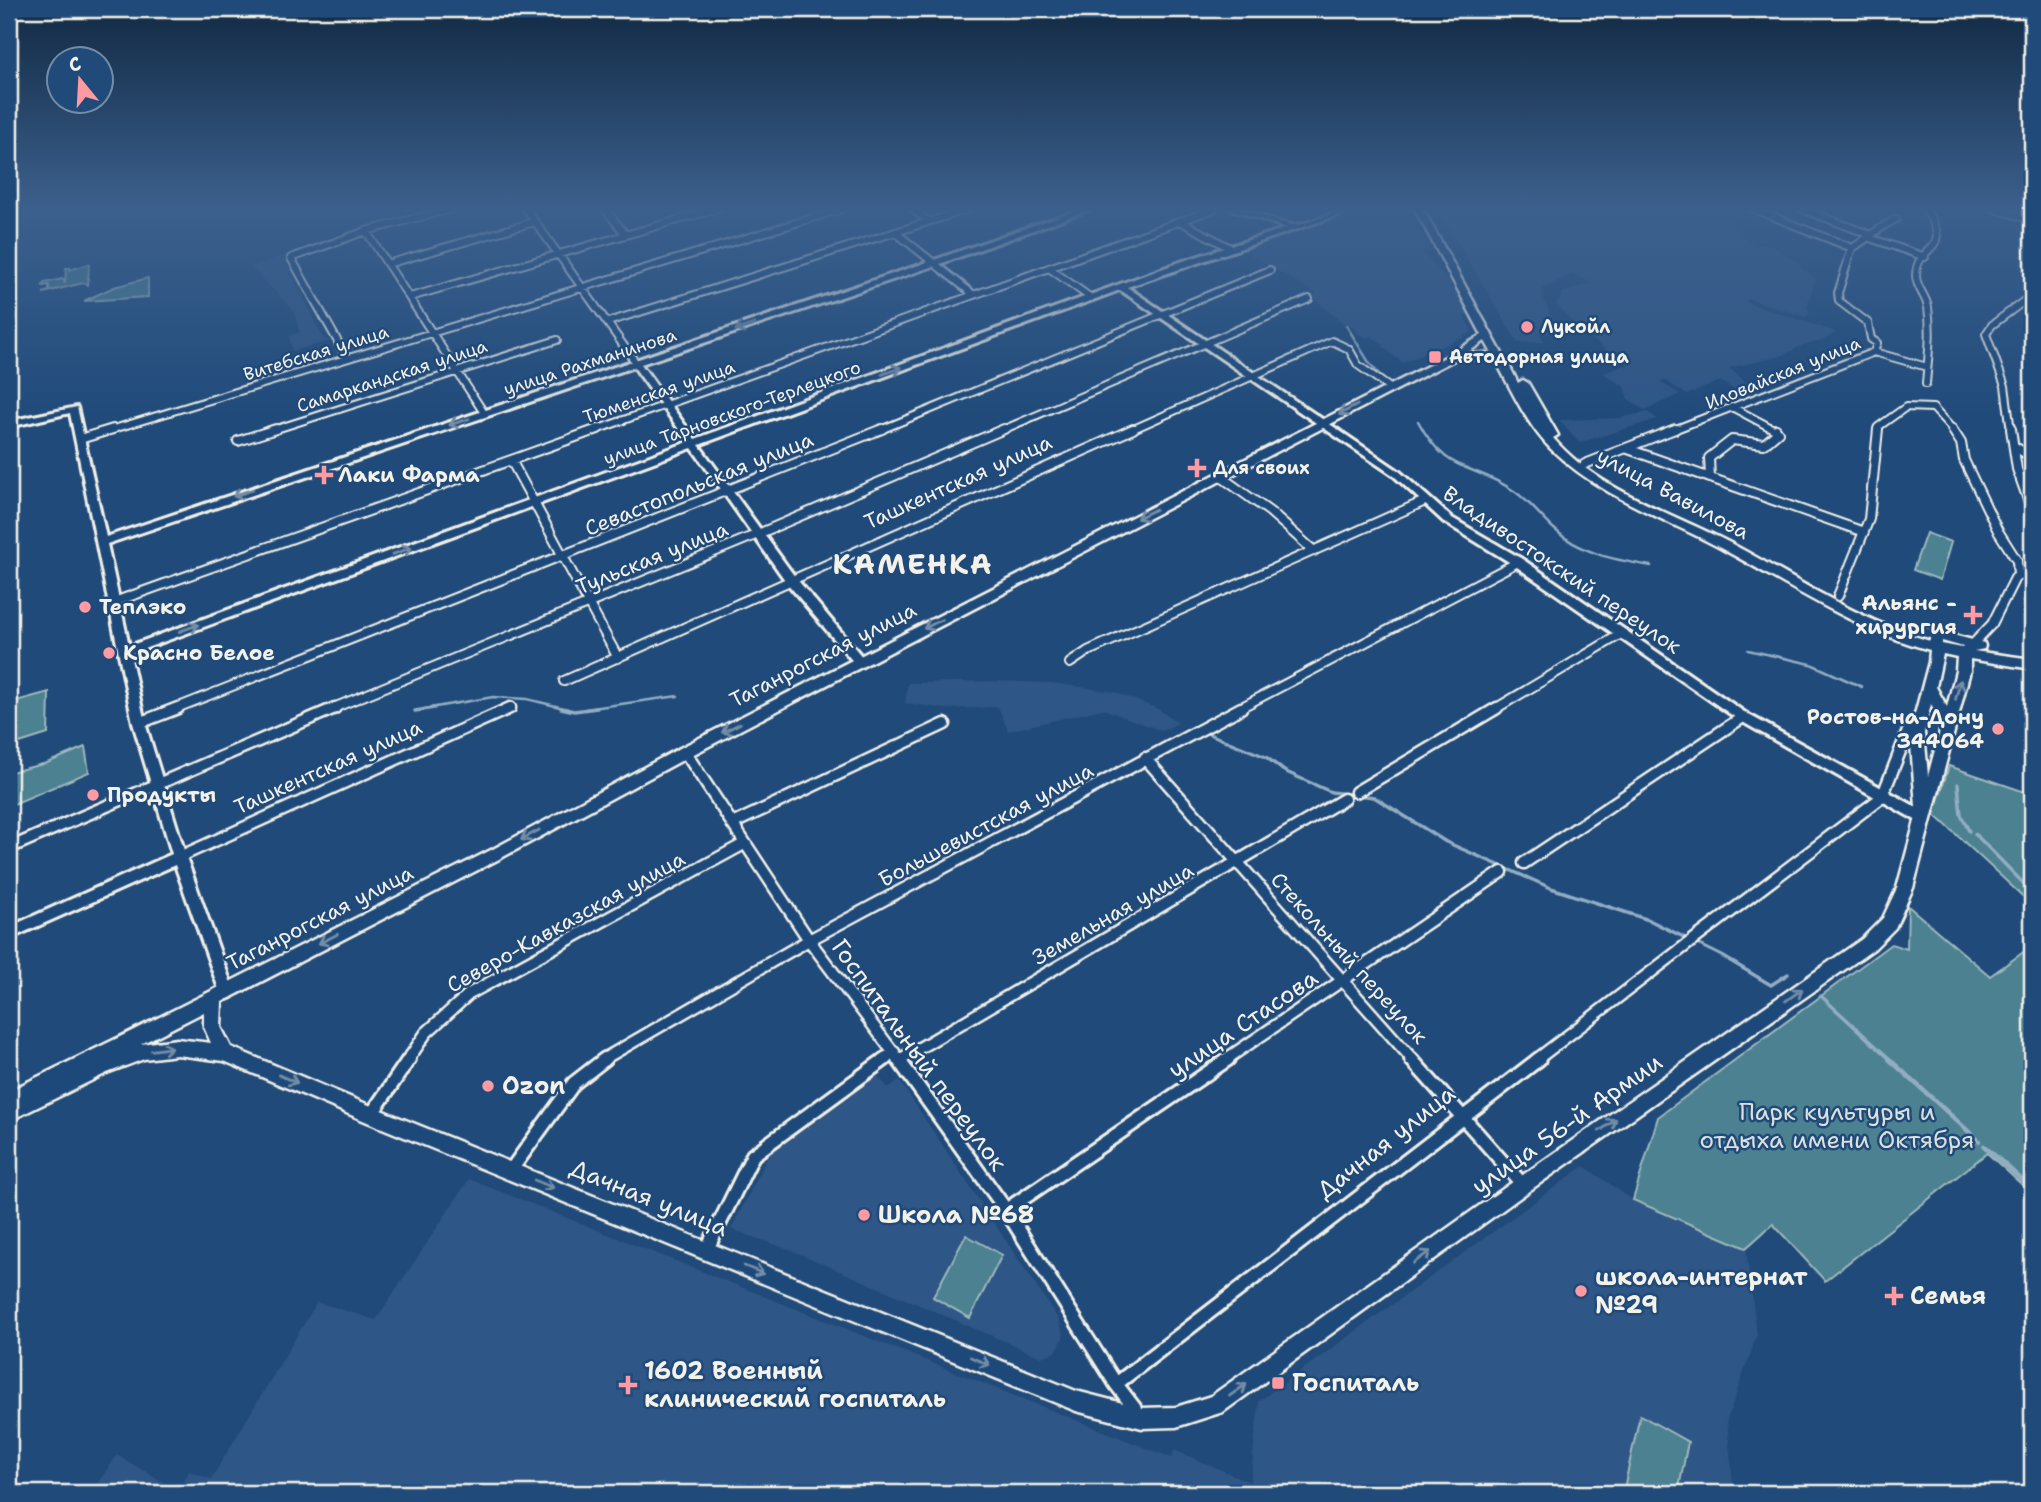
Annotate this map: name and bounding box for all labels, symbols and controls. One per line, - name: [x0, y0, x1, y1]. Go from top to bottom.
- north arrow: [46, 46, 116, 116]
- text: С: [65, 51, 84, 78]
- place label: Лукойл: [1541, 315, 1610, 339]
- marker: Лукойл: [1519, 319, 1535, 335]
- street label: Витебская улица: [241, 320, 391, 386]
- one-way arrow: [734, 322, 756, 334]
- street label: улица Рахманинова: [501, 323, 679, 401]
- street label: Иловайская улица: [1702, 331, 1864, 415]
- street label: Самаркандская улица: [294, 334, 490, 418]
- place label: Автодорная улица: [1449, 345, 1630, 369]
- marker: Автодорная улица: [1427, 349, 1443, 365]
- street label: Тюменская улица: [580, 355, 738, 429]
- street label: улица Тарновского-Терлецкого: [600, 355, 864, 471]
- one-way arrow: [881, 364, 903, 376]
- one-way arrow: [1339, 403, 1359, 417]
- one-way arrow: [448, 416, 470, 429]
- street label: Севастопольская улица: [581, 425, 817, 543]
- street label: Ташкентская улица: [860, 428, 1056, 536]
- street label: улица Вавилова: [1592, 442, 1754, 546]
- place label: Для своих: [1213, 456, 1310, 480]
- marker: Для своих: [1187, 458, 1207, 478]
- place label: Лаки Фарма: [338, 461, 480, 489]
- marker: Лаки Фарма: [316, 467, 332, 483]
- street label: Владивостокский переулок: [1437, 480, 1687, 660]
- one-way arrow: [232, 487, 254, 500]
- one-way arrow: [1136, 508, 1157, 522]
- street label: Тульская улица: [572, 515, 732, 601]
- one-way arrow: [391, 544, 413, 556]
- district label: КАМЕНКА: [833, 545, 993, 583]
- place label: Альянс - хирургия: [1855, 589, 1957, 641]
- place label: Теплэко: [99, 593, 186, 621]
- street label: Таганрогская улица: [725, 596, 921, 714]
- marker: Теплэко: [77, 599, 93, 615]
- marker: Альянс - хирургия: [1963, 605, 1983, 625]
- one-way arrow: [923, 617, 944, 631]
- one-way arrow: [177, 621, 199, 634]
- place label: Красно Белое: [123, 639, 275, 667]
- marker: Красно Белое: [101, 645, 117, 661]
- one-way arrow: [1952, 679, 1965, 702]
- place label: Ростов-на-Дону 344064: [1807, 703, 1984, 755]
- street label: Ташкентская улица: [230, 713, 426, 821]
- marker: Ростов-на-Дону 344064: [1990, 721, 2006, 737]
- one-way arrow: [721, 722, 742, 736]
- street label: Большевистская улица: [874, 756, 1098, 894]
- place label: Продукты: [107, 781, 216, 809]
- marker: Продукты: [85, 787, 101, 803]
- one-way arrow: [520, 829, 541, 842]
- street label: Северо-Кавказская улица: [442, 845, 690, 999]
- street label: Земельная улица: [1027, 856, 1199, 972]
- street label: Таганрогская улица: [222, 859, 418, 977]
- street label: Стекольный переулок: [1264, 866, 1434, 1050]
- one-way arrow: [318, 933, 339, 947]
- street label: Госпитальный переулок: [824, 933, 1014, 1178]
- street label: улица Стасова: [1162, 962, 1324, 1086]
- one-way arrow: [1784, 988, 1803, 1002]
- one-way arrow: [150, 1042, 173, 1055]
- street label: улица 56-й Армии: [1465, 1046, 1669, 1202]
- place label: Ozon: [502, 1070, 565, 1102]
- one-way arrow: [276, 1074, 298, 1087]
- marker: Ozon: [480, 1078, 496, 1094]
- street label: Дачная улица: [1310, 1078, 1462, 1206]
- park label: Парк культуры и отдыха имени Октября: [1700, 1096, 1975, 1156]
- one-way arrow: [1598, 1118, 1617, 1132]
- street label: Дачная улица: [565, 1152, 733, 1244]
- one-way arrow: [532, 1178, 554, 1191]
- place label: Школа №68: [878, 1199, 1034, 1231]
- marker: Школа №68: [856, 1207, 872, 1223]
- one-way arrow: [1412, 1250, 1431, 1264]
- place label: школа-интернат №29: [1595, 1261, 1808, 1321]
- one-way arrow: [743, 1264, 764, 1277]
- place label: Семья: [1910, 1280, 1986, 1312]
- marker: школа-интернат №29: [1573, 1283, 1589, 1299]
- marker: Семья: [1884, 1286, 1904, 1306]
- place label: 1602 Военный клинический госпиталь: [644, 1355, 946, 1415]
- one-way arrow: [969, 1356, 991, 1369]
- place label: Госпиталь: [1292, 1367, 1419, 1399]
- marker: 1602 Военный клинический госпиталь: [618, 1375, 638, 1395]
- marker: Госпиталь: [1270, 1375, 1286, 1391]
- one-way arrow: [1228, 1383, 1247, 1397]

